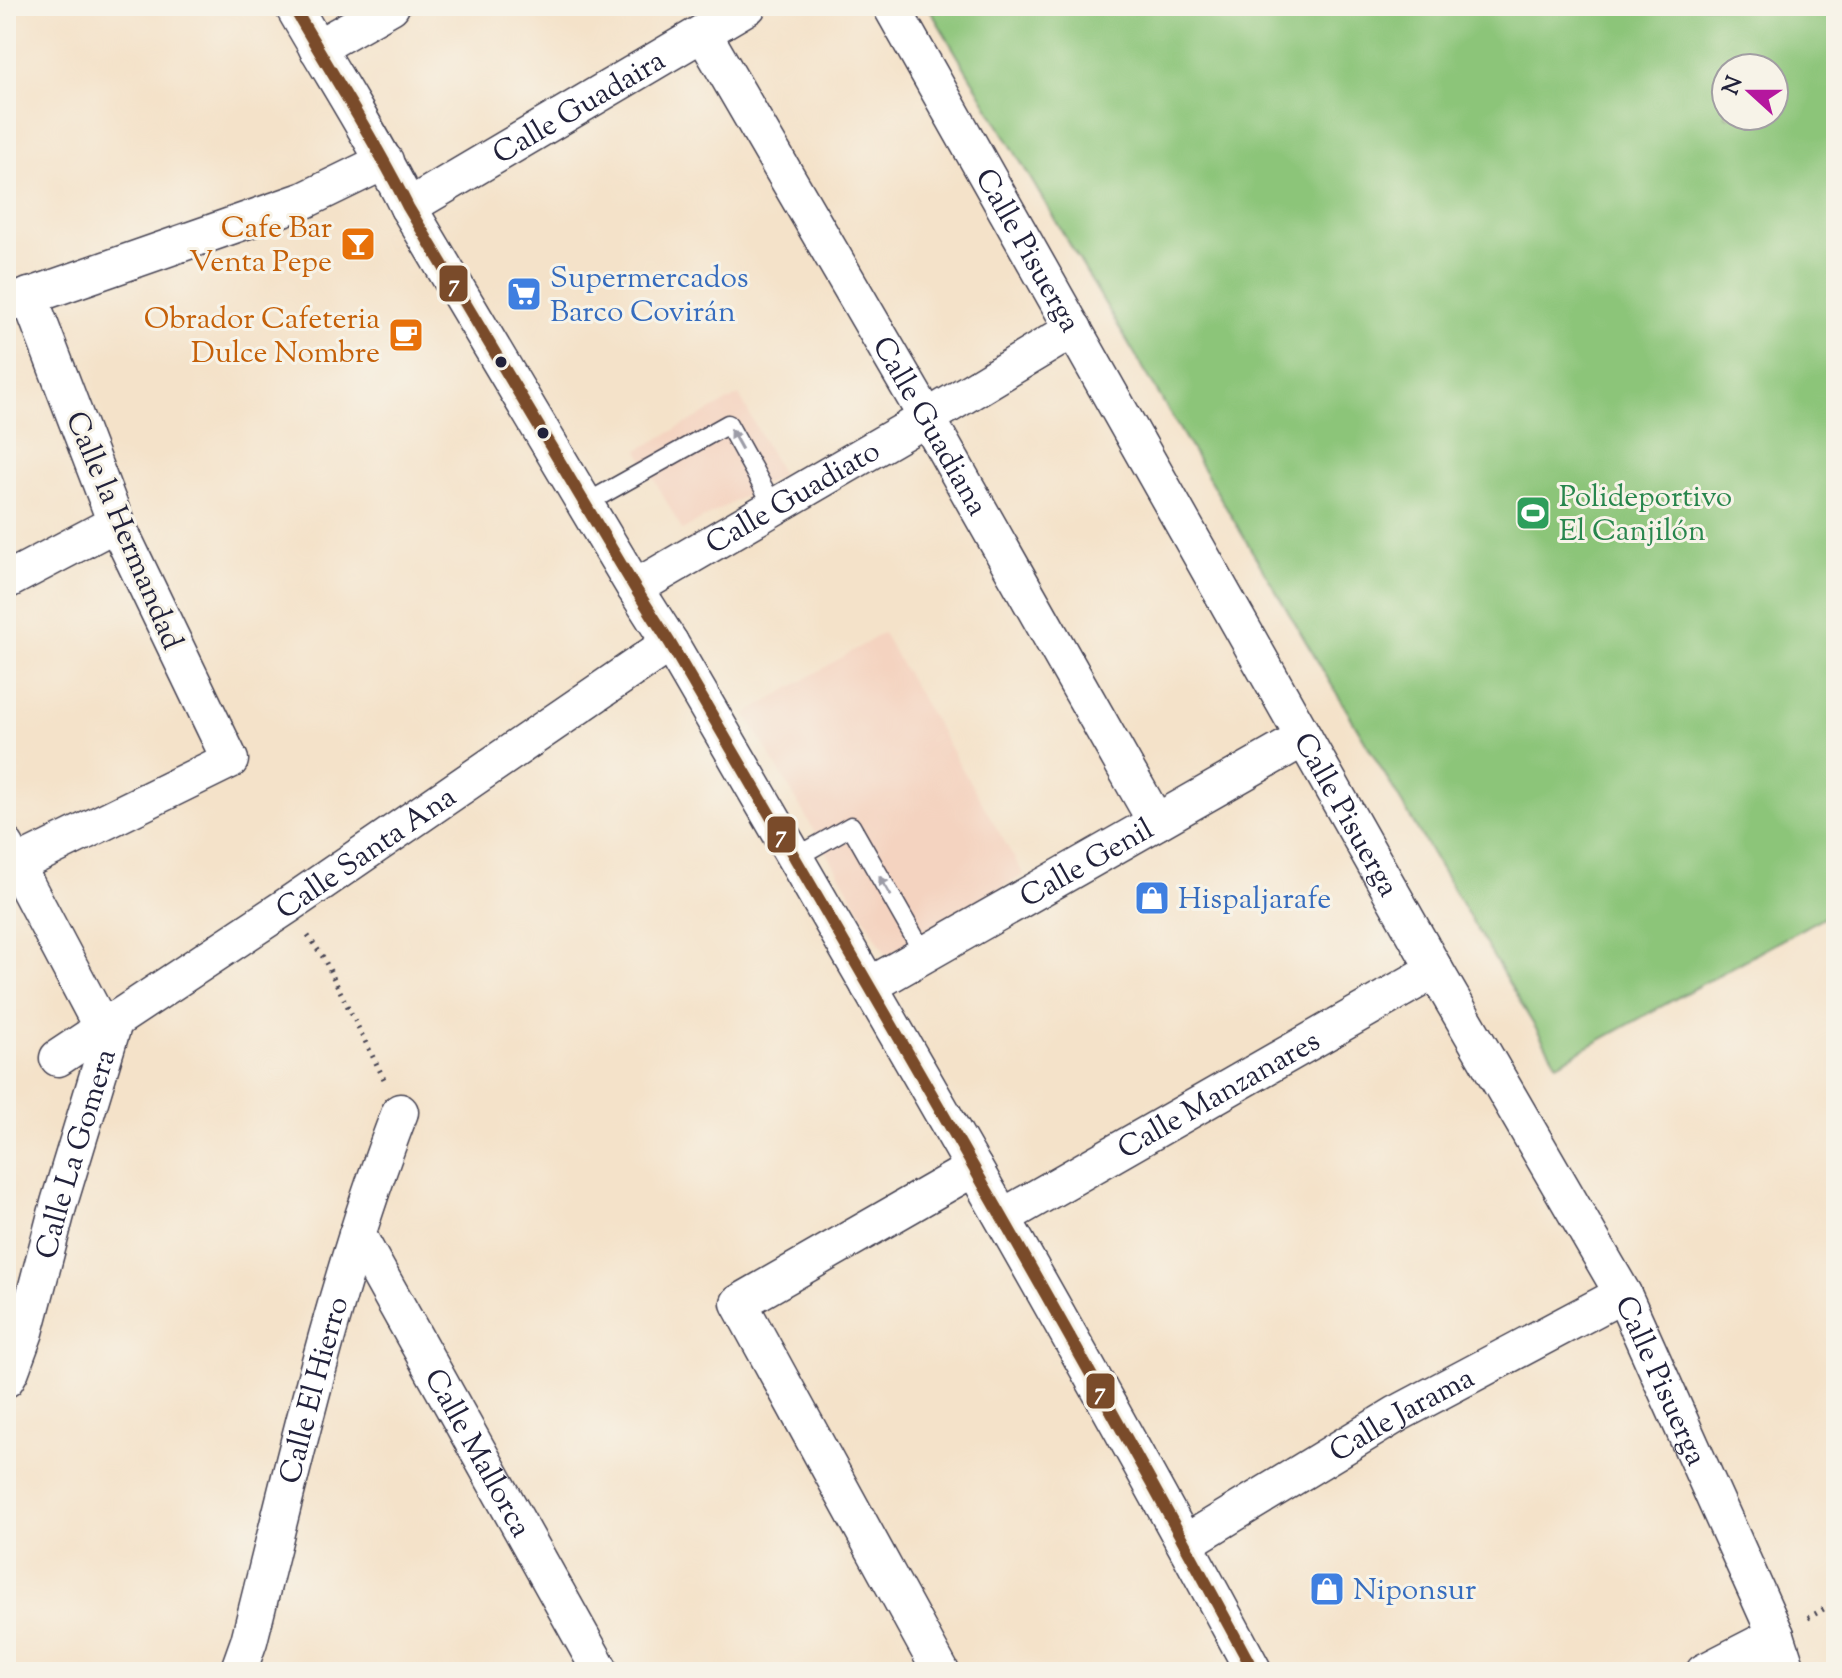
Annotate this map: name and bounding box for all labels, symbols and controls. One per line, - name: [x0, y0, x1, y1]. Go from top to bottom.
- street label: Calle Guadaira: [485, 40, 674, 176]
- north arrow: [1710, 52, 1790, 132]
- text: N: [1716, 72, 1752, 100]
- street label: Calle Pisuerga: [963, 161, 1090, 341]
- place label: Cafe Bar Venta Pepe: [189, 208, 332, 285]
- bar icon: Cafe Bar Venta Pepe: [339, 225, 377, 263]
- place label: Supermercados Barco Covirán: [550, 258, 749, 335]
- line badge: 7: [438, 264, 469, 303]
- text: 7: [448, 270, 460, 302]
- supermarket icon: Supermercados Barco Covirán: [505, 275, 543, 313]
- place label: Obrador Cafeteria Dulce Nombre: [144, 299, 380, 376]
- cafe icon: Obrador Cafeteria Dulce Nombre: [387, 316, 425, 354]
- street label: Calle Guadiana: [860, 329, 997, 525]
- unlabelled marker: [493, 354, 509, 370]
- street label: Calle la Hermandad: [53, 405, 192, 657]
- unlabelled marker: [535, 425, 551, 441]
- one-way arrow: [729, 428, 743, 450]
- street label: Calle Guadiato: [698, 431, 889, 566]
- place label: Polideportivo El Canjilón: [1559, 477, 1732, 554]
- sports icon: Polideportivo El Canjilón: [1514, 494, 1552, 532]
- street label: Calle Pisuerga: [1281, 725, 1408, 905]
- street label: Calle Santa Ana: [268, 777, 466, 931]
- street label: Calle Genil: [1013, 809, 1162, 920]
- line badge: 7: [766, 815, 797, 854]
- text: 7: [775, 821, 787, 853]
- one-way arrow: [878, 875, 892, 898]
- shop icon: Hispaljarafe: [1133, 879, 1171, 917]
- place label: Hispaljarafe: [1178, 879, 1331, 922]
- street label: Calle Manzanares: [1110, 1021, 1329, 1171]
- street label: Calle La Gomera: [26, 1044, 129, 1264]
- street label: Calle Pisuerga: [1602, 1289, 1716, 1473]
- street label: Calle El Hierro: [270, 1292, 361, 1489]
- street label: Calle Jarama: [1322, 1358, 1483, 1474]
- street label: Calle Mallorca: [412, 1361, 541, 1546]
- line badge: 7: [1085, 1372, 1116, 1410]
- text: 7: [1094, 1378, 1106, 1410]
- shop icon: Niponsur: [1308, 1570, 1346, 1608]
- place label: Niponsur: [1353, 1570, 1476, 1613]

